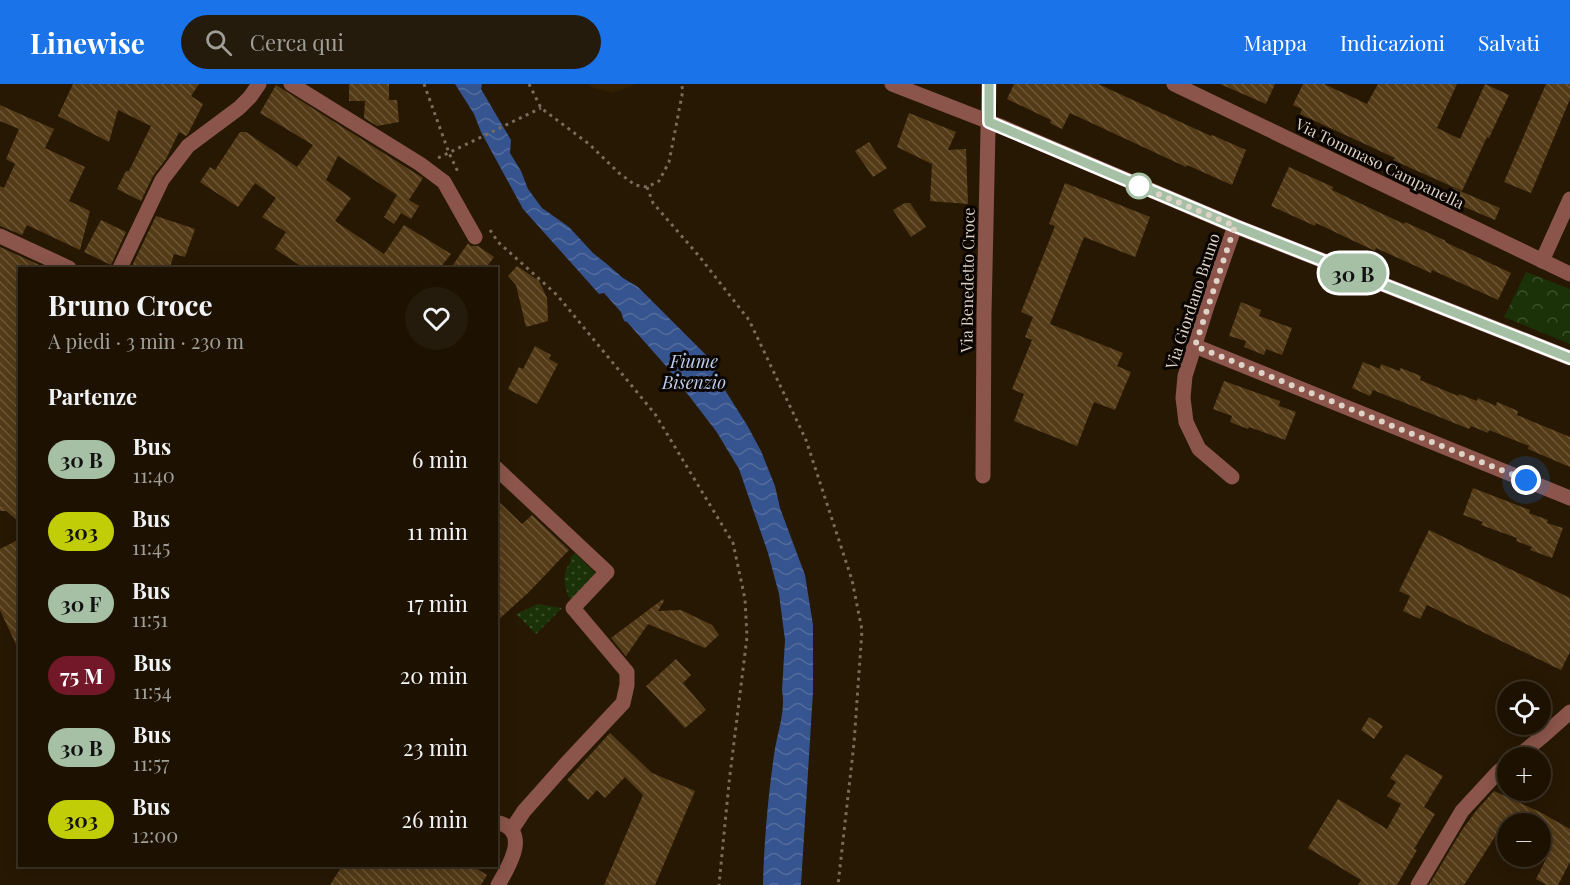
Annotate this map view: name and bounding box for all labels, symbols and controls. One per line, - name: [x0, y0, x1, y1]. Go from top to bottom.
- search box: [181, 15, 601, 69]
- text: Linewise: [30, 24, 145, 61]
- icon: search: [202, 26, 235, 59]
- text: Cerca qui: [250, 27, 344, 57]
- text: Mappa: [1243, 28, 1307, 56]
- text: Indicazioni: [1340, 28, 1445, 56]
- text: Salvati: [1478, 28, 1540, 56]
- street label: Via Tommaso Campanella: [1291, 113, 1468, 213]
- unlabelled marker: [1126, 173, 1152, 199]
- street label: Via Benedetto Croce: [955, 207, 979, 354]
- street label: Via Giordano Bruno: [1160, 230, 1224, 373]
- line badge: 30 B: [1311, 254, 1395, 292]
- text: 30 B: [1332, 259, 1374, 287]
- text: Bruno Croce: [48, 286, 213, 323]
- button: heart: [405, 287, 468, 350]
- text: A piedi · 3 min · 230 m: [48, 327, 244, 354]
- water label: Fiume Bisenzio: [661, 349, 726, 394]
- text: Partenze: [48, 381, 137, 411]
- text: Bus: [133, 431, 171, 461]
- text: 6 min: [412, 444, 468, 474]
- text: 30 B: [60, 445, 103, 473]
- text: 11:40: [133, 461, 175, 488]
- your location: [1511, 465, 1541, 495]
- text: Bus: [132, 503, 170, 533]
- text: 11 min: [407, 516, 468, 546]
- text: 303: [64, 517, 98, 545]
- text: 11:45: [132, 533, 170, 560]
- text: Bus: [132, 575, 170, 605]
- text: 17 min: [407, 588, 468, 618]
- text: 30 F: [60, 589, 102, 617]
- text: 11:51: [132, 605, 168, 632]
- text: Bus: [133, 647, 172, 677]
- text: 20 min: [400, 660, 468, 690]
- text: 75 M: [60, 661, 103, 689]
- text: 11:54: [133, 677, 172, 704]
- map controls: [1497, 681, 1551, 867]
- button: locate: [1497, 681, 1551, 735]
- text: Bus: [133, 719, 171, 749]
- text: 23 min: [403, 732, 468, 762]
- text: 30 B: [60, 733, 103, 761]
- button: +: [1497, 747, 1551, 801]
- text: 11:57: [133, 749, 169, 776]
- text: Bus: [132, 791, 170, 821]
- text: 26 min: [401, 804, 468, 834]
- text: 303: [64, 805, 98, 833]
- button: −: [1497, 813, 1551, 867]
- text: 12:00: [132, 821, 178, 848]

